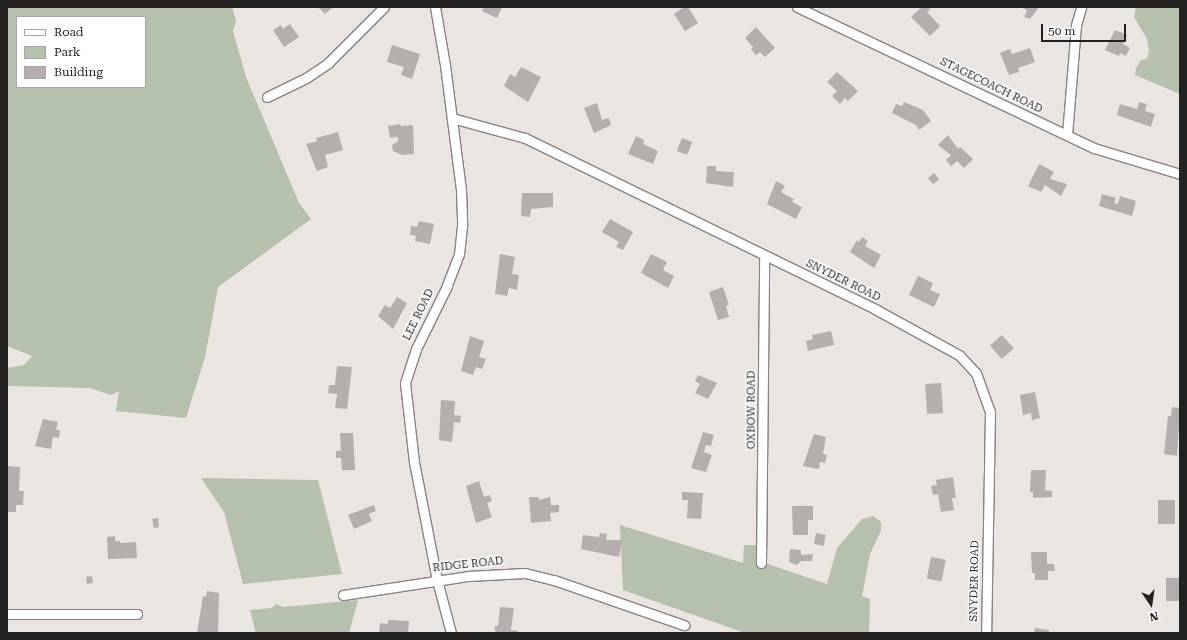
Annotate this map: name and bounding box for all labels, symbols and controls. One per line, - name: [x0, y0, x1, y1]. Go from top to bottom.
- legend: [16, 16, 146, 88]
- scale bar: [1043, 16, 1128, 42]
- text: 50 m: [1048, 24, 1075, 38]
- text: Road: [54, 25, 83, 39]
- text: Park: [54, 45, 80, 59]
- street label: STAGECOACH ROAD: [938, 55, 1044, 117]
- text: Building: [54, 65, 103, 79]
- street label: SNYDER ROAD: [804, 257, 882, 305]
- street label: LEE ROAD: [401, 287, 437, 343]
- street label: OXBOW ROAD: [745, 371, 759, 449]
- street label: SNYDER ROAD: [968, 540, 982, 622]
- street label: RIDGE ROAD: [432, 555, 504, 575]
- north arrow: [1131, 584, 1171, 624]
- text: N: [1148, 609, 1159, 623]

